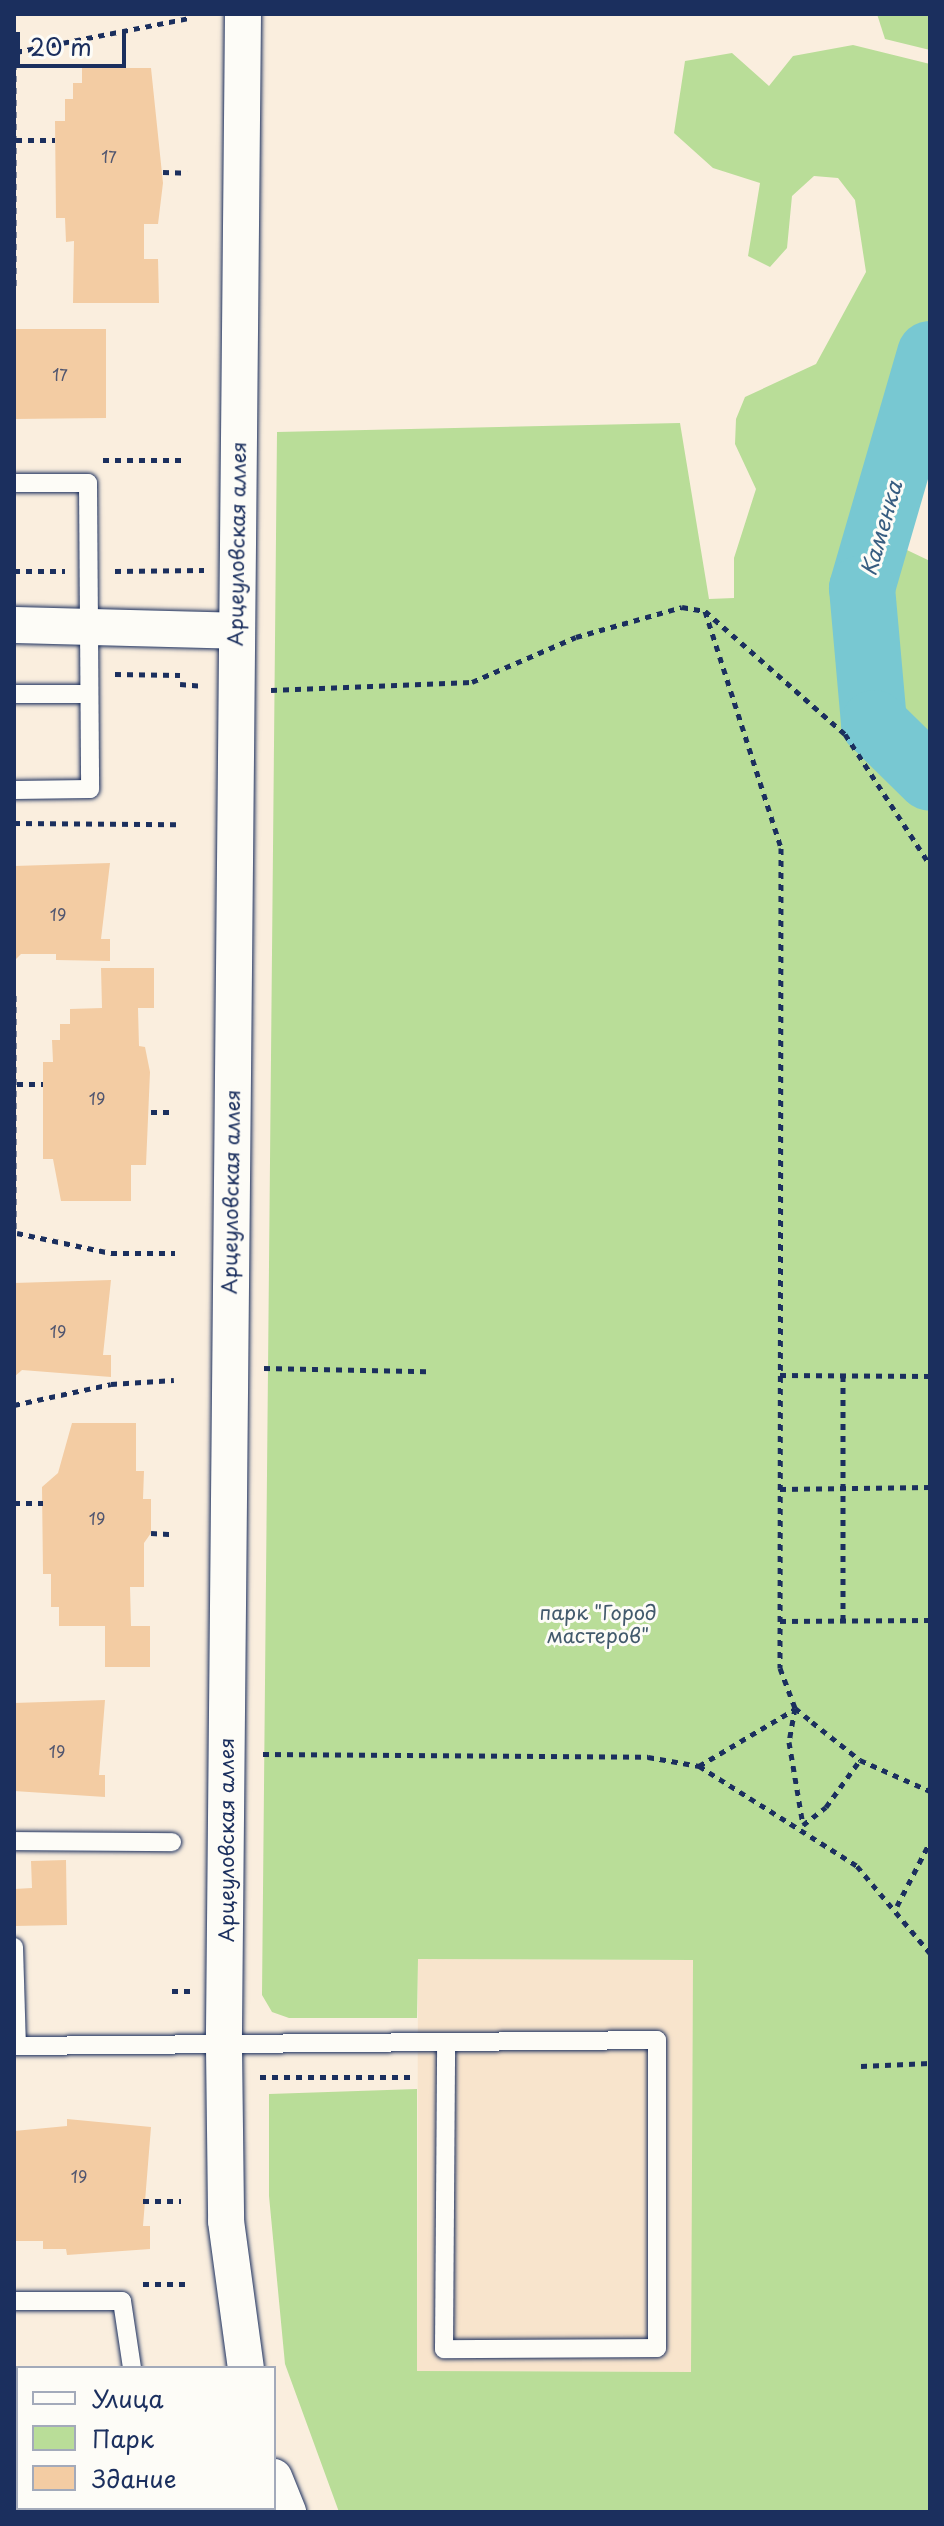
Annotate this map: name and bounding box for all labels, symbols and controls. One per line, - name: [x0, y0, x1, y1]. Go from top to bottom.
- scale bar: [20, 16, 130, 66]
- text: 20 m: [30, 28, 92, 64]
- house number: 17: [101, 146, 117, 166]
- house number: 17: [52, 364, 68, 384]
- street label: Арцеуловская аллея: [223, 441, 251, 647]
- water label: Каменка: [854, 478, 906, 578]
- house number: 19: [50, 904, 66, 924]
- house number: 19: [89, 1088, 105, 1108]
- street label: Арцеуловская аллея: [217, 1089, 245, 1295]
- house number: 19: [50, 1321, 66, 1341]
- house number: 19: [89, 1508, 105, 1528]
- park label: парк "Город мастеров": [539, 1601, 657, 1648]
- street label: Арцеуловская аллея: [214, 1738, 238, 1942]
- house number: 19: [49, 1741, 65, 1761]
- house number: 19: [71, 2166, 87, 2186]
- legend: [16, 2366, 276, 2510]
- text: Улица: [92, 2380, 164, 2416]
- text: Парк: [92, 2420, 154, 2456]
- text: Здание: [92, 2460, 177, 2496]

